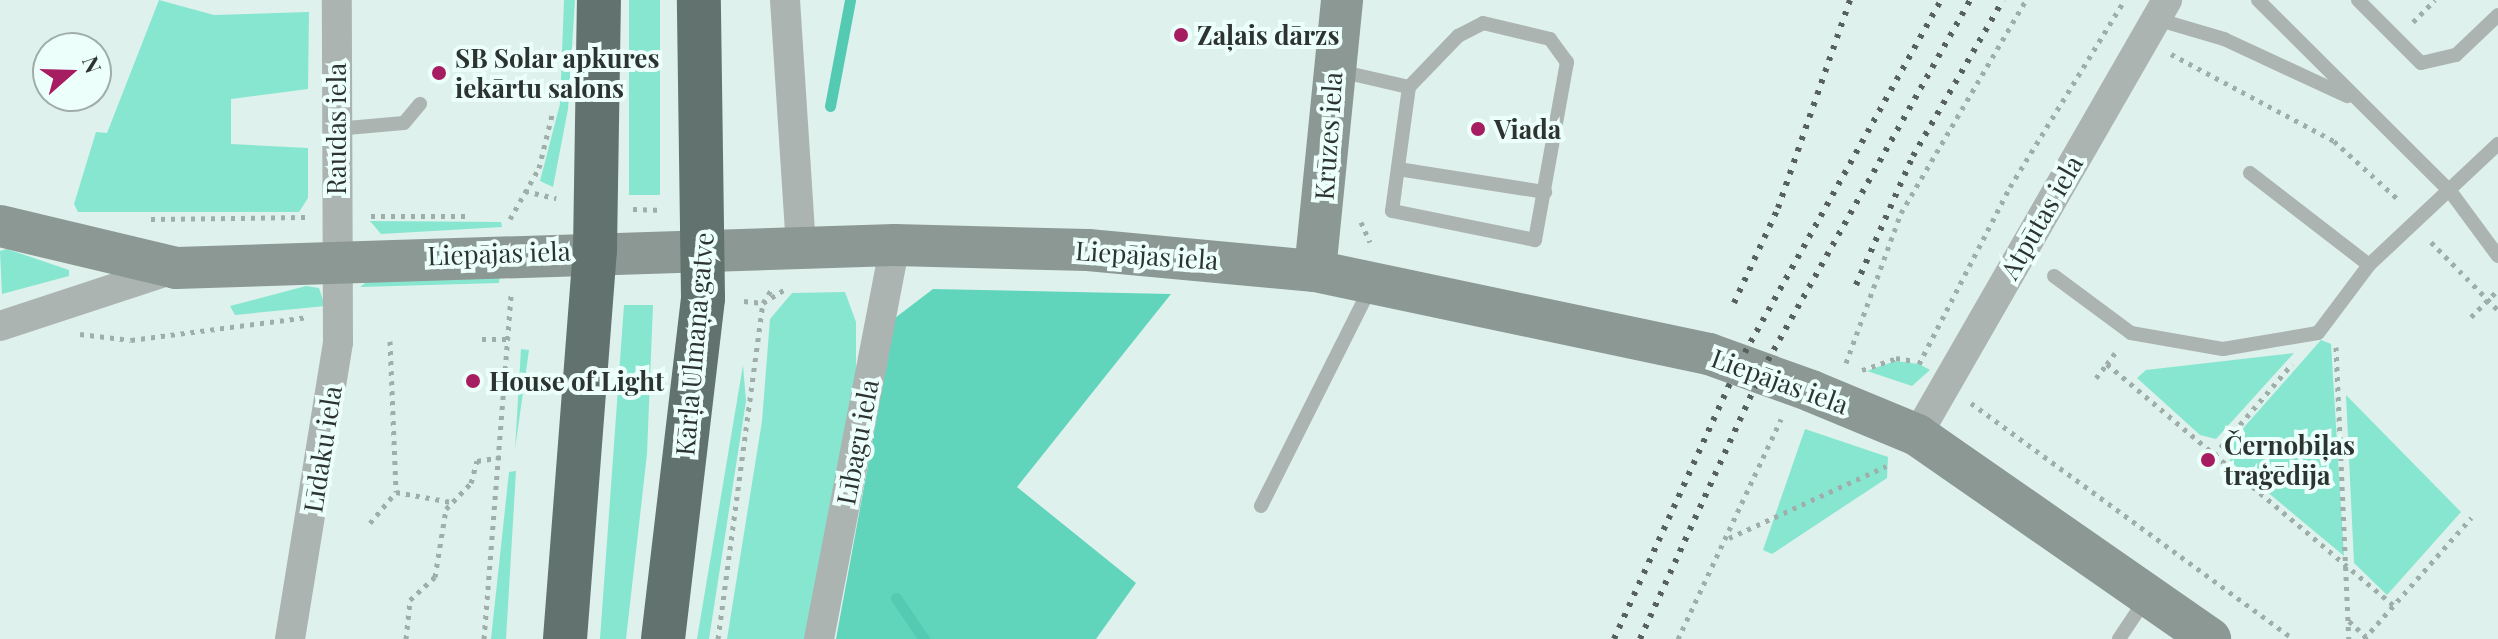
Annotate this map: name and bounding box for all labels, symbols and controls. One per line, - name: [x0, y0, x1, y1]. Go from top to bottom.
- place label: Zaļais dārzs: [1197, 19, 1339, 51]
- marker: Zaļais dārzs: [1172, 26, 1190, 44]
- north arrow: [32, 32, 112, 112]
- place label: SB Solar apkures iekārtu salons: [455, 42, 660, 104]
- text: N: [76, 52, 109, 77]
- street label: Raudas iela: [320, 63, 352, 195]
- marker: SB Solar apkures iekārtu salons: [430, 64, 448, 82]
- street label: Krūzes iela: [1308, 71, 1348, 201]
- place label: Viada: [1494, 113, 1561, 145]
- marker: Viada: [1469, 120, 1487, 138]
- street label: Atpūtas iela: [1993, 150, 2089, 284]
- street label: Kārļa Ulmaņa gatve: [669, 231, 719, 457]
- street label: Liepājas iela: [1074, 234, 1220, 276]
- street label: Liepājas iela: [427, 235, 571, 271]
- street label: Liepājas iela: [1707, 342, 1853, 420]
- place label: House of Light: [489, 365, 664, 397]
- marker: House of Light: [464, 372, 482, 390]
- street label: Lībagu iela: [830, 377, 884, 507]
- street label: Līdaku iela: [297, 383, 347, 515]
- place label: Černobiļas traģēdija: [2224, 429, 2355, 490]
- marker: Černobiļas traģēdija: [2199, 451, 2217, 469]

